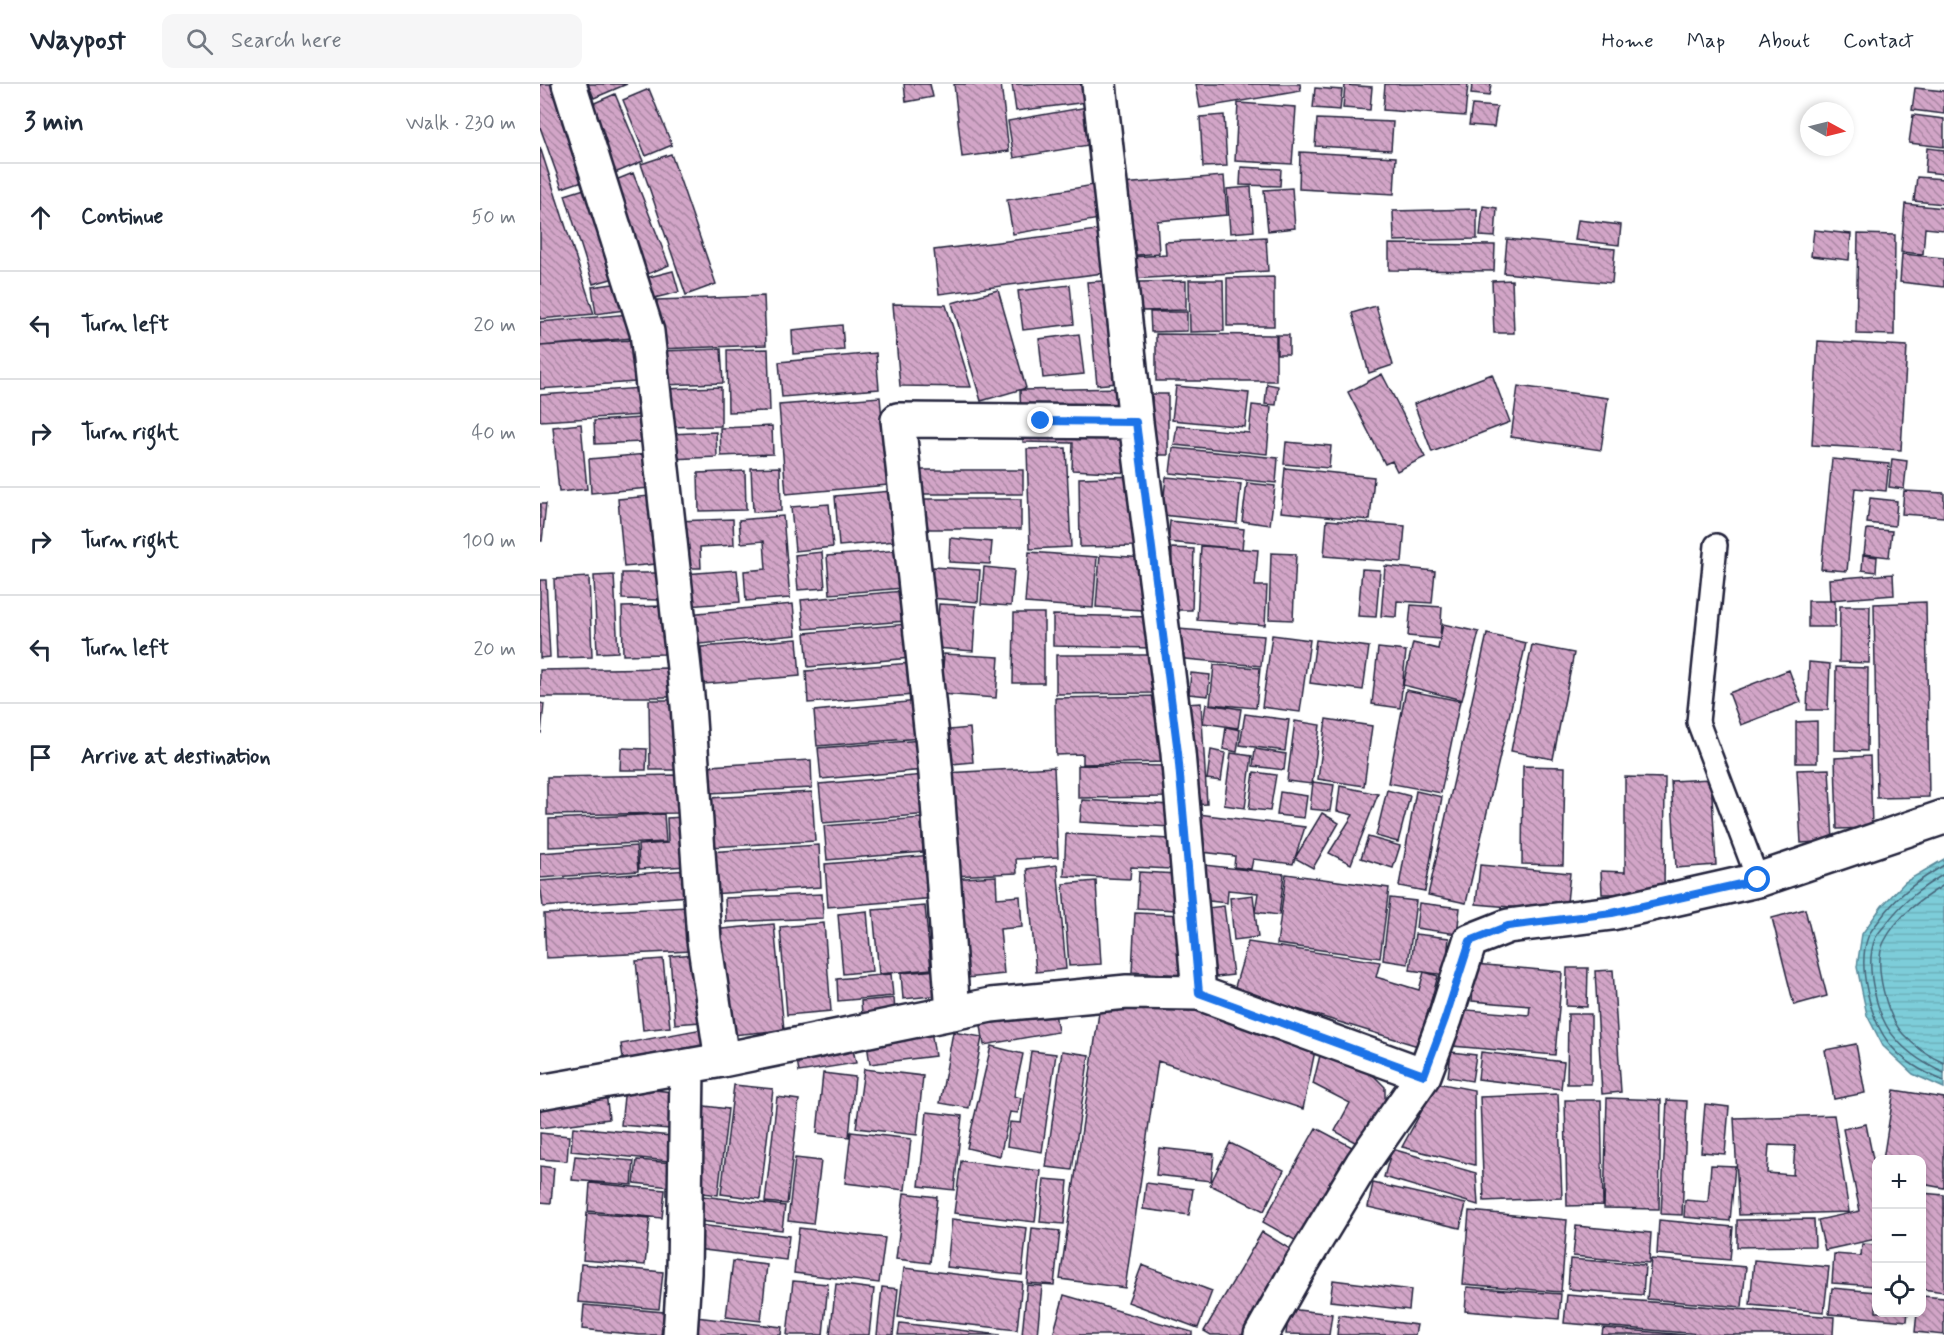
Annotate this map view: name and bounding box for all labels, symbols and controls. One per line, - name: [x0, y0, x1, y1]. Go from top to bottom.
- search box: [162, 14, 582, 68]
- text: Waypost: [30, 23, 126, 60]
- icon: search: [183, 25, 216, 58]
- text: Search here: [231, 27, 342, 55]
- text: Home: [1602, 27, 1654, 55]
- text: Map: [1687, 27, 1725, 55]
- text: About: [1758, 27, 1810, 55]
- text: Contact: [1843, 27, 1914, 55]
- north arrow: [1800, 102, 1854, 156]
- text: 3 min: [24, 106, 84, 140]
- text: Walk · 230 m: [406, 110, 516, 137]
- icon: ahead: [24, 201, 57, 234]
- text: Continue: [81, 203, 163, 231]
- text: 50 m: [471, 204, 516, 231]
- icon: left: [24, 309, 57, 342]
- text: Turn left: [81, 311, 169, 339]
- text: 20 m: [473, 312, 516, 339]
- route end: [1027, 407, 1053, 433]
- icon: right: [24, 417, 57, 450]
- text: Turn right: [81, 419, 179, 447]
- text: 40 m: [472, 420, 516, 447]
- icon: right: [24, 525, 57, 558]
- text: Turn right: [81, 527, 179, 555]
- text: 100 m: [462, 528, 516, 555]
- icon: left: [24, 633, 57, 666]
- text: Turn left: [81, 635, 169, 663]
- text: 20 m: [473, 636, 516, 663]
- icon: arrive: [24, 741, 57, 774]
- text: Arrive at destination: [81, 743, 271, 771]
- route start: [1744, 866, 1770, 892]
- map controls: [1872, 1155, 1926, 1317]
- button: +: [1872, 1155, 1926, 1209]
- button: −: [1872, 1209, 1926, 1263]
- button: locate: [1872, 1263, 1926, 1317]

